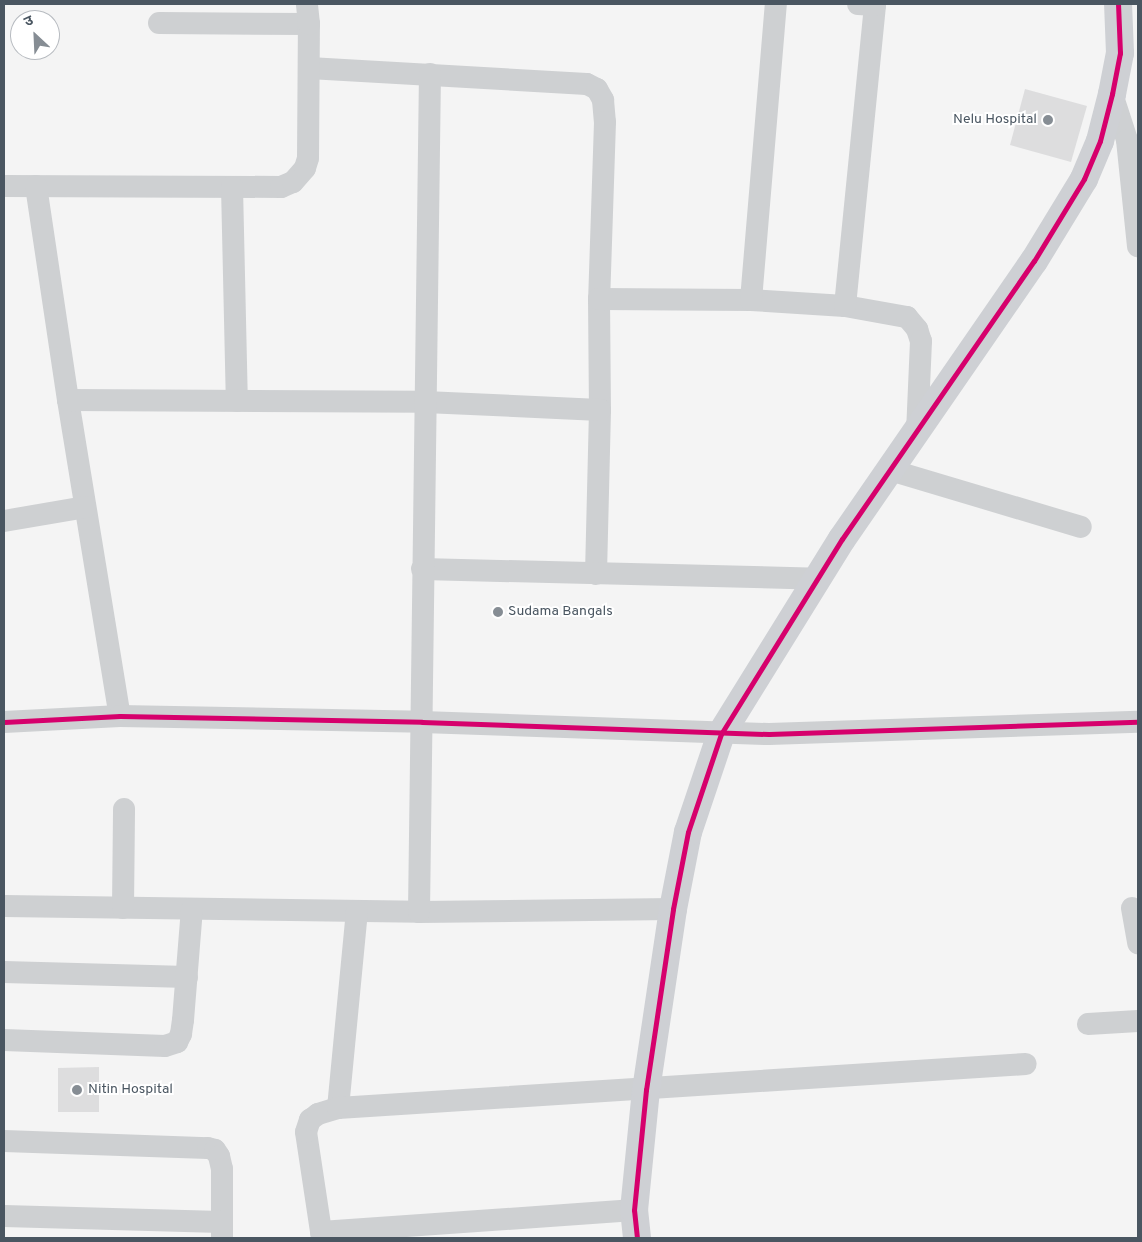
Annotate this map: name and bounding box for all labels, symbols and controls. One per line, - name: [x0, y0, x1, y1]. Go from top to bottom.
- north arrow: [10, 10, 60, 60]
- text: उ: [22, 12, 36, 31]
- place label: Nelu Hospital: [953, 112, 1037, 128]
- marker: Nelu Hospital: [1041, 113, 1055, 127]
- place label: Sudama Bangals: [508, 604, 613, 620]
- marker: Sudama Bangals: [492, 606, 504, 618]
- place label: Nitin Hospital: [88, 1082, 173, 1098]
- marker: Nitin Hospital: [70, 1083, 84, 1097]

